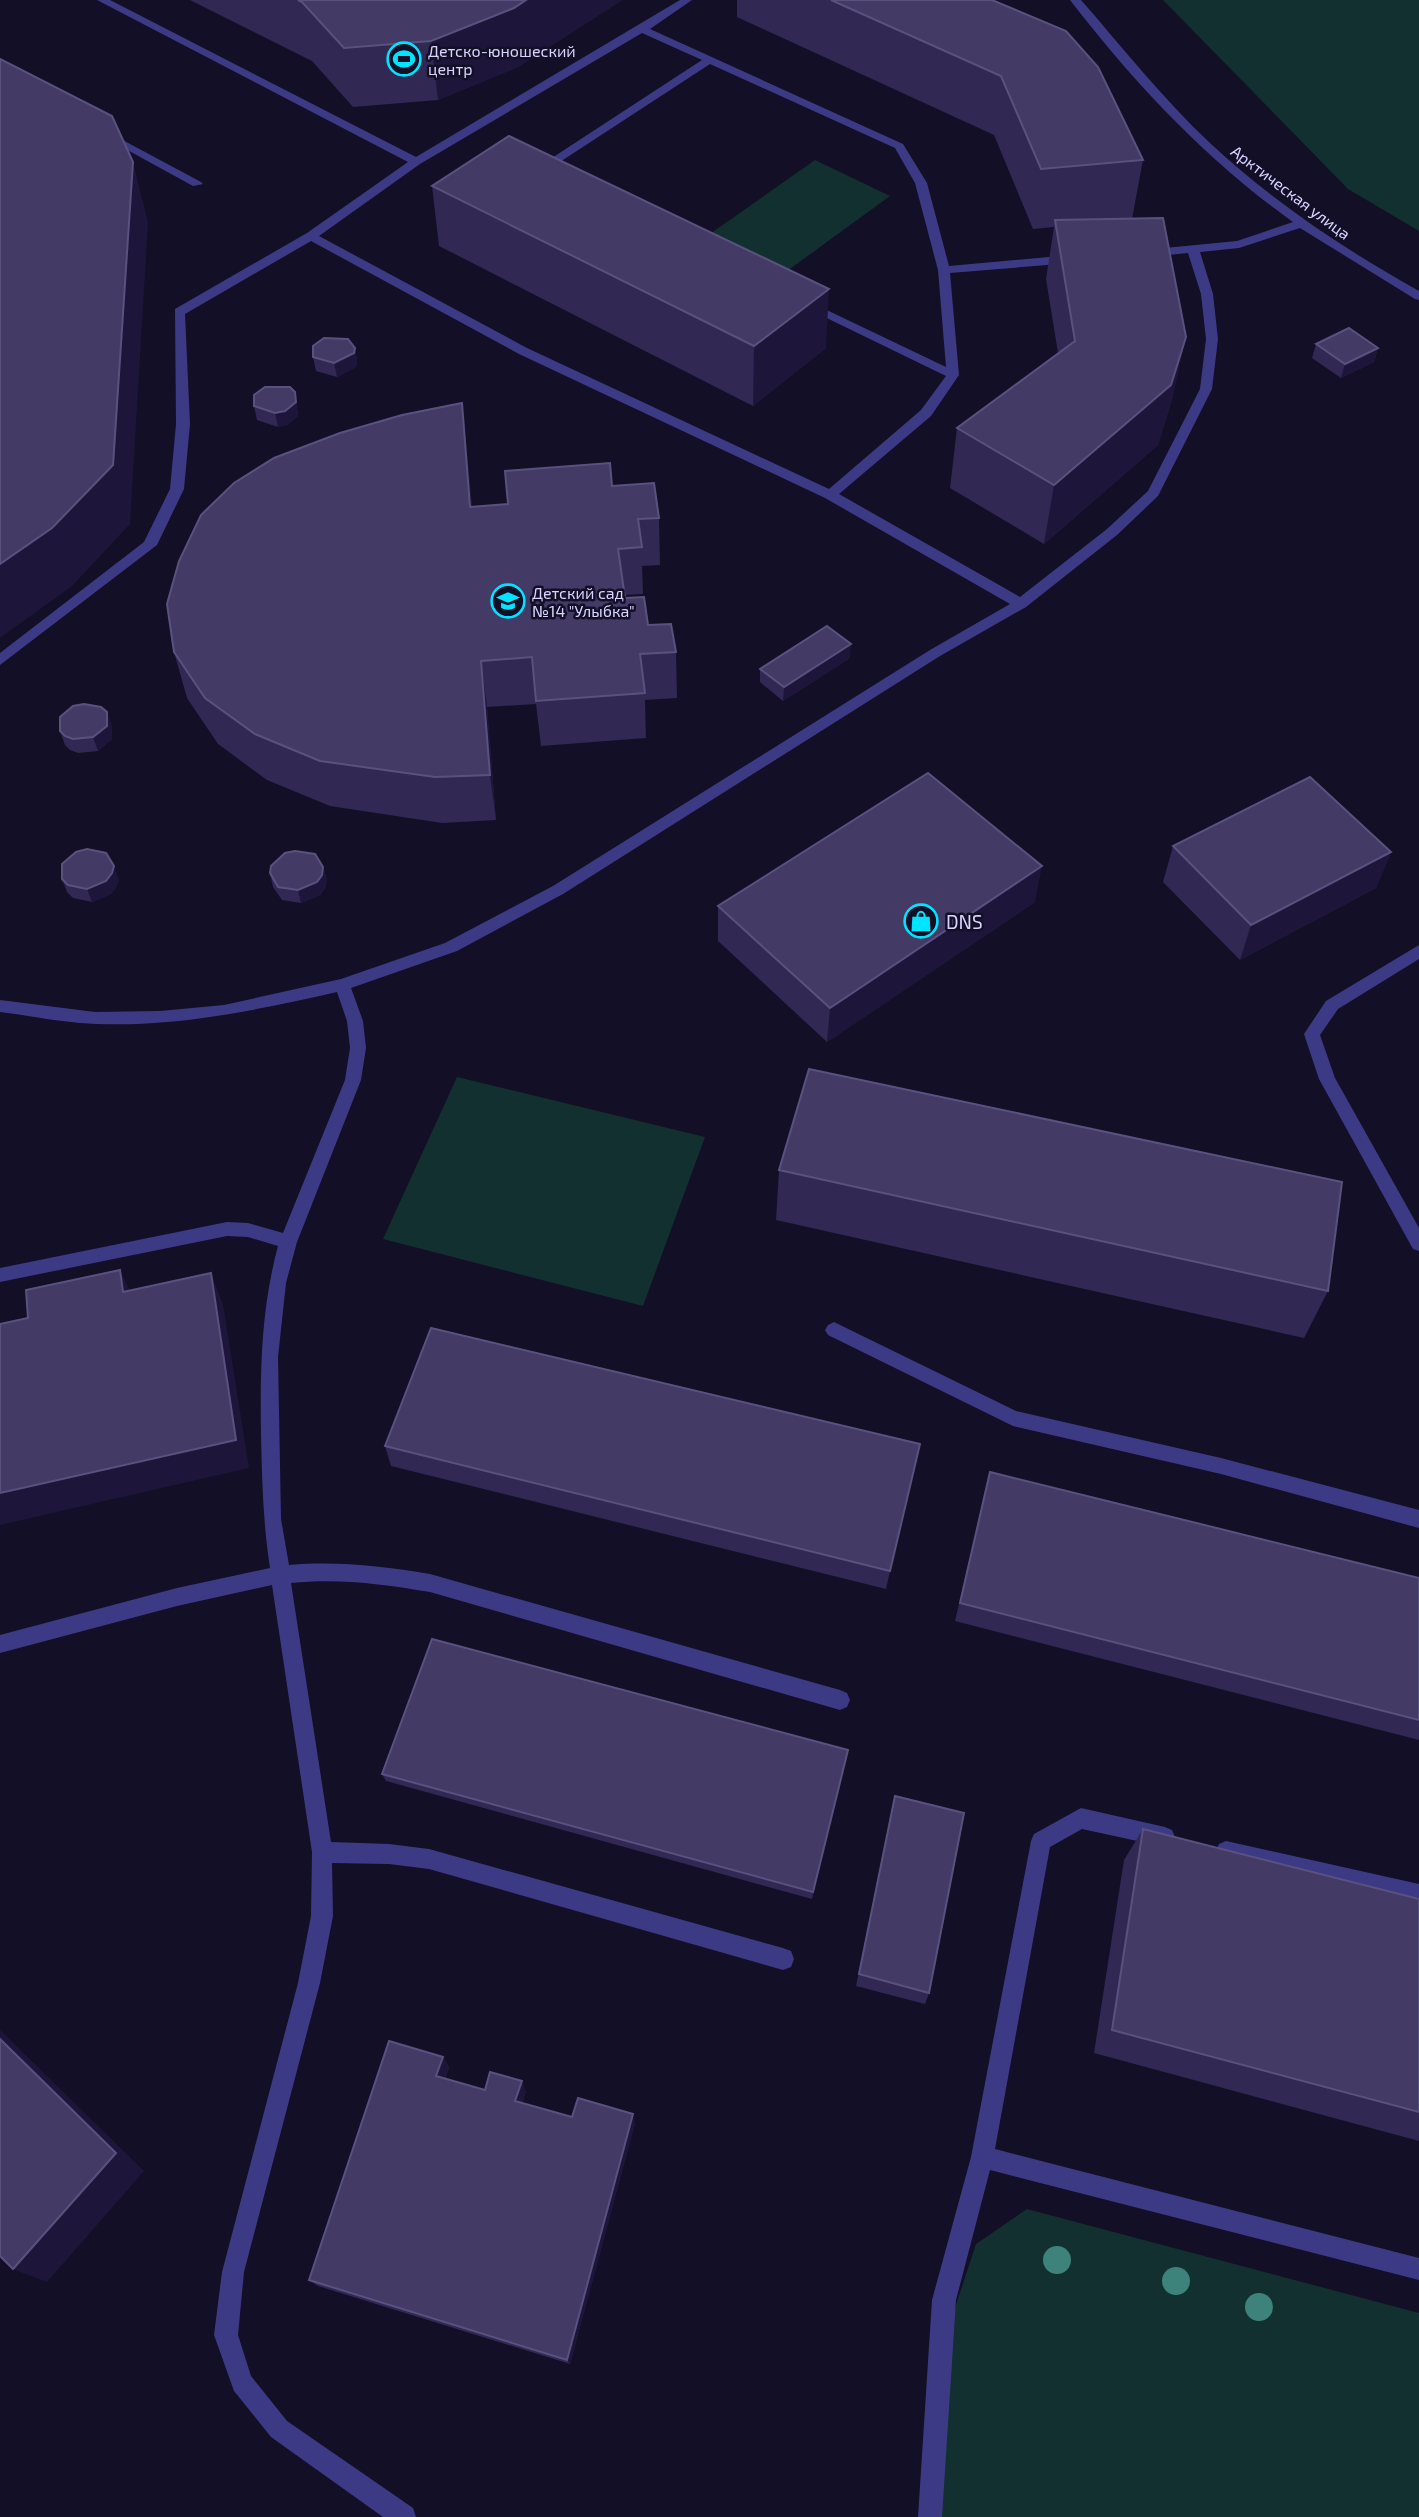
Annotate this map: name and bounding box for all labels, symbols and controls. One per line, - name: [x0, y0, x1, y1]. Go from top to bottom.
- sports icon: Детско-юношеский центр: [385, 40, 423, 78]
- place label: Детско-юношеский центр: [428, 41, 576, 78]
- street label: Арктическая улица: [1227, 141, 1354, 244]
- school or university icon: Детский сад №14 "Улыбка": [489, 582, 527, 620]
- place label: Детский сад №14 "Улыбка": [532, 583, 635, 620]
- shop icon: DNS: [902, 902, 940, 940]
- place label: DNS: [946, 910, 983, 933]

